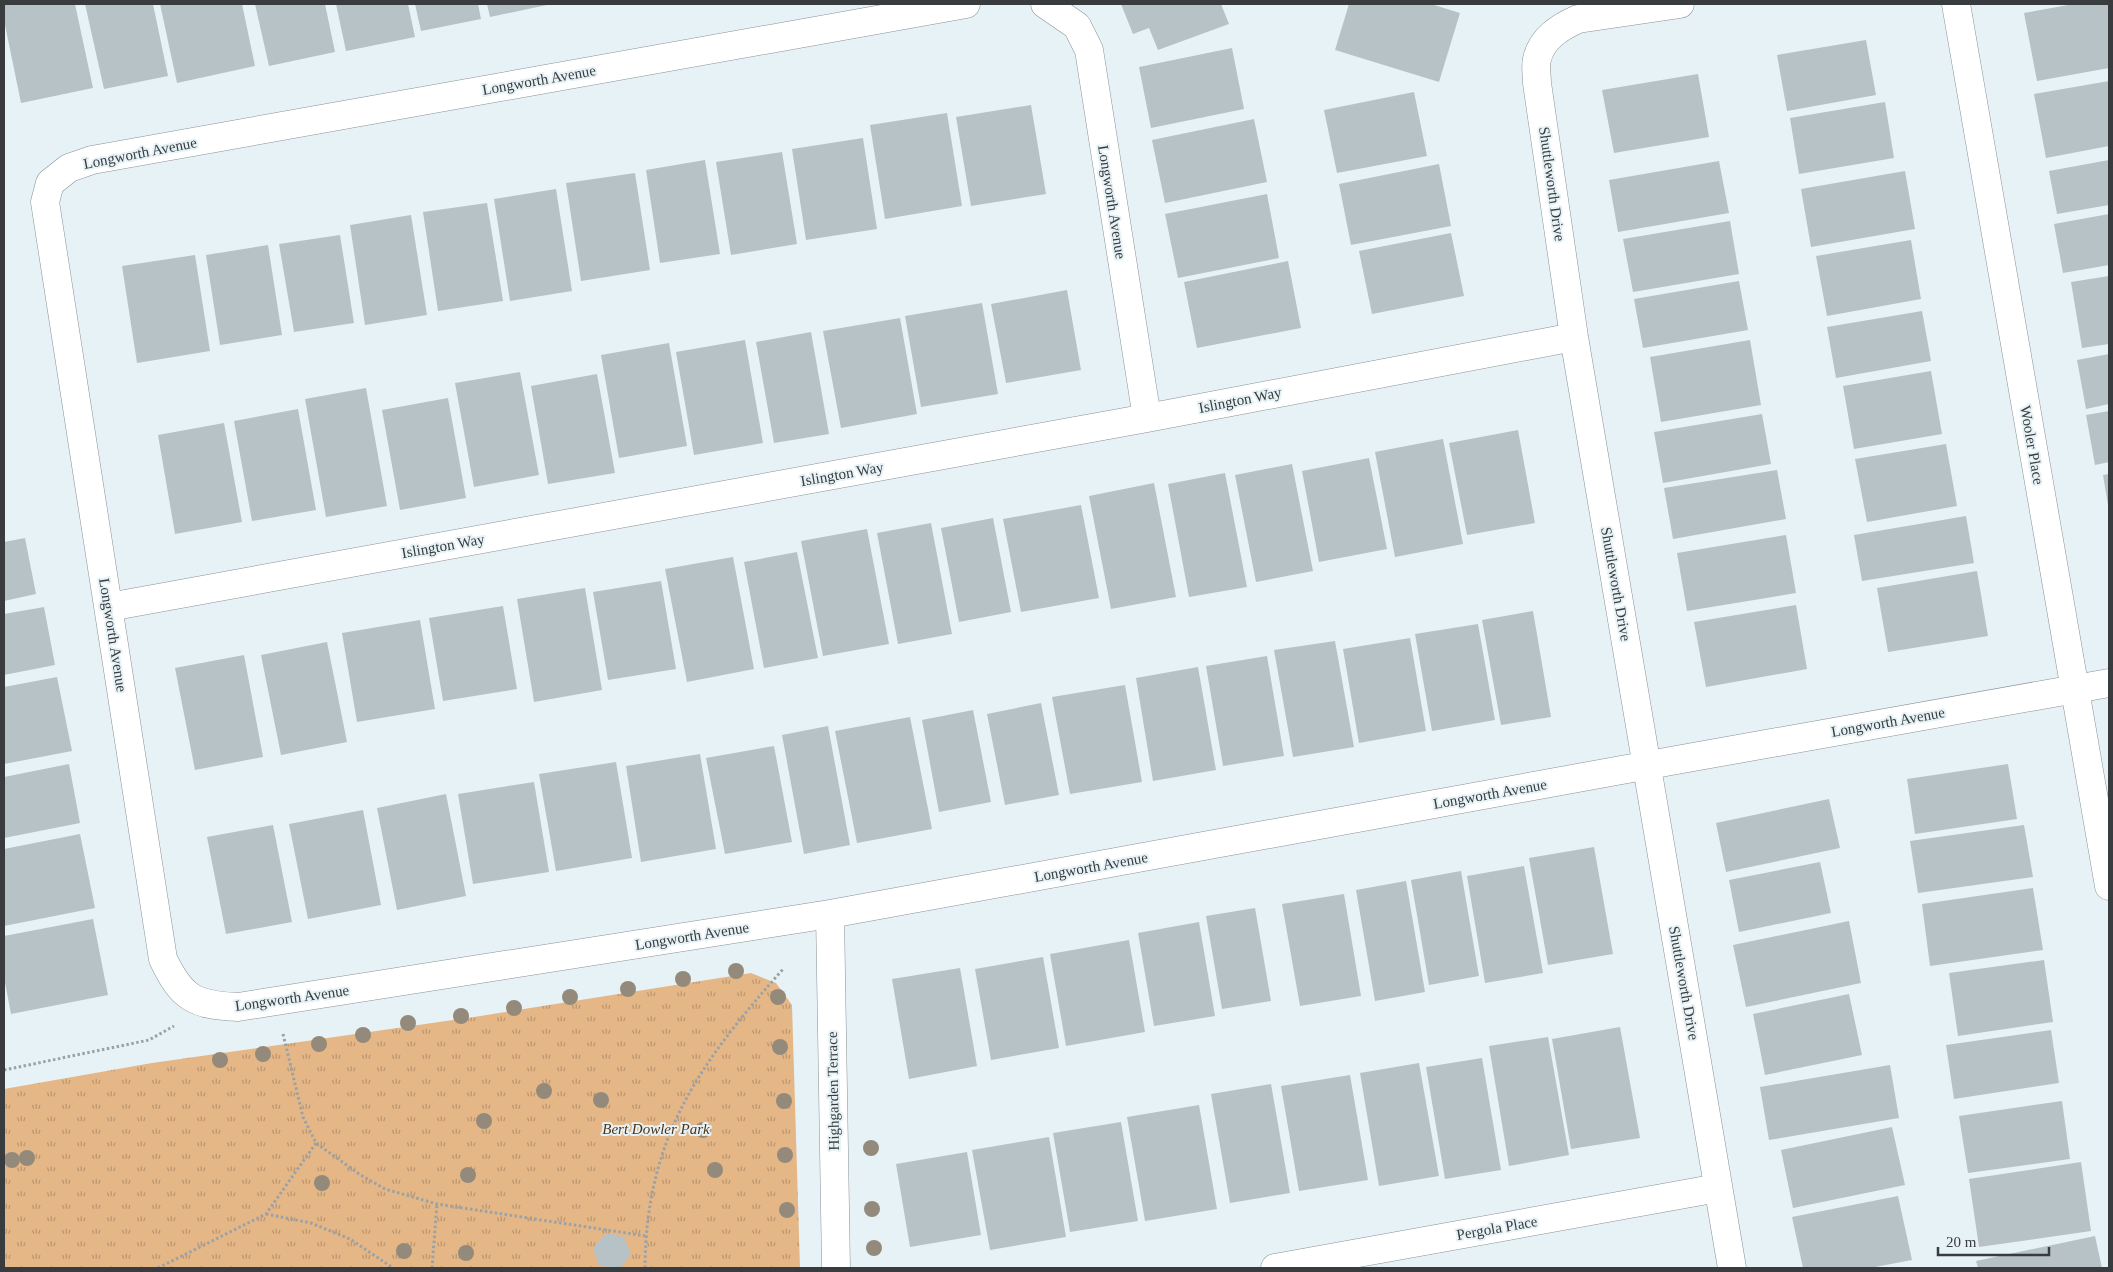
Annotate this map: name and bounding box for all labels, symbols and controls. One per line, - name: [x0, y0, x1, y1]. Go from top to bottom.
- street label: Longworth Avenue: [481, 62, 597, 98]
- street label: Shuttleworth Drive: [1536, 126, 1568, 243]
- street label: Longworth Avenue: [82, 134, 198, 172]
- street label: Longworth Avenue: [1095, 144, 1129, 260]
- street label: Islington Way: [1197, 384, 1283, 416]
- street label: Wooler Place: [2017, 404, 2047, 486]
- street label: Islington Way: [799, 459, 885, 489]
- street label: Shuttleworth Drive: [1598, 526, 1634, 643]
- street label: Islington Way: [400, 531, 486, 561]
- street label: Longworth Avenue: [96, 577, 130, 693]
- street label: Longworth Avenue: [1830, 704, 1946, 740]
- street label: Longworth Avenue: [1432, 776, 1548, 812]
- street label: Longworth Avenue: [1033, 849, 1149, 885]
- street label: Longworth Avenue: [634, 919, 750, 953]
- street label: Shuttleworth Drive: [1666, 925, 1702, 1042]
- street label: Longworth Avenue: [234, 982, 350, 1014]
- street label: Highgarden Terrace: [824, 1031, 842, 1151]
- park label: Bert Dowler Park: [602, 1121, 710, 1137]
- street label: Pergola Place: [1455, 1213, 1539, 1243]
- scale bar: [1938, 1224, 2049, 1256]
- text: 20 m: [1946, 1234, 1977, 1250]

